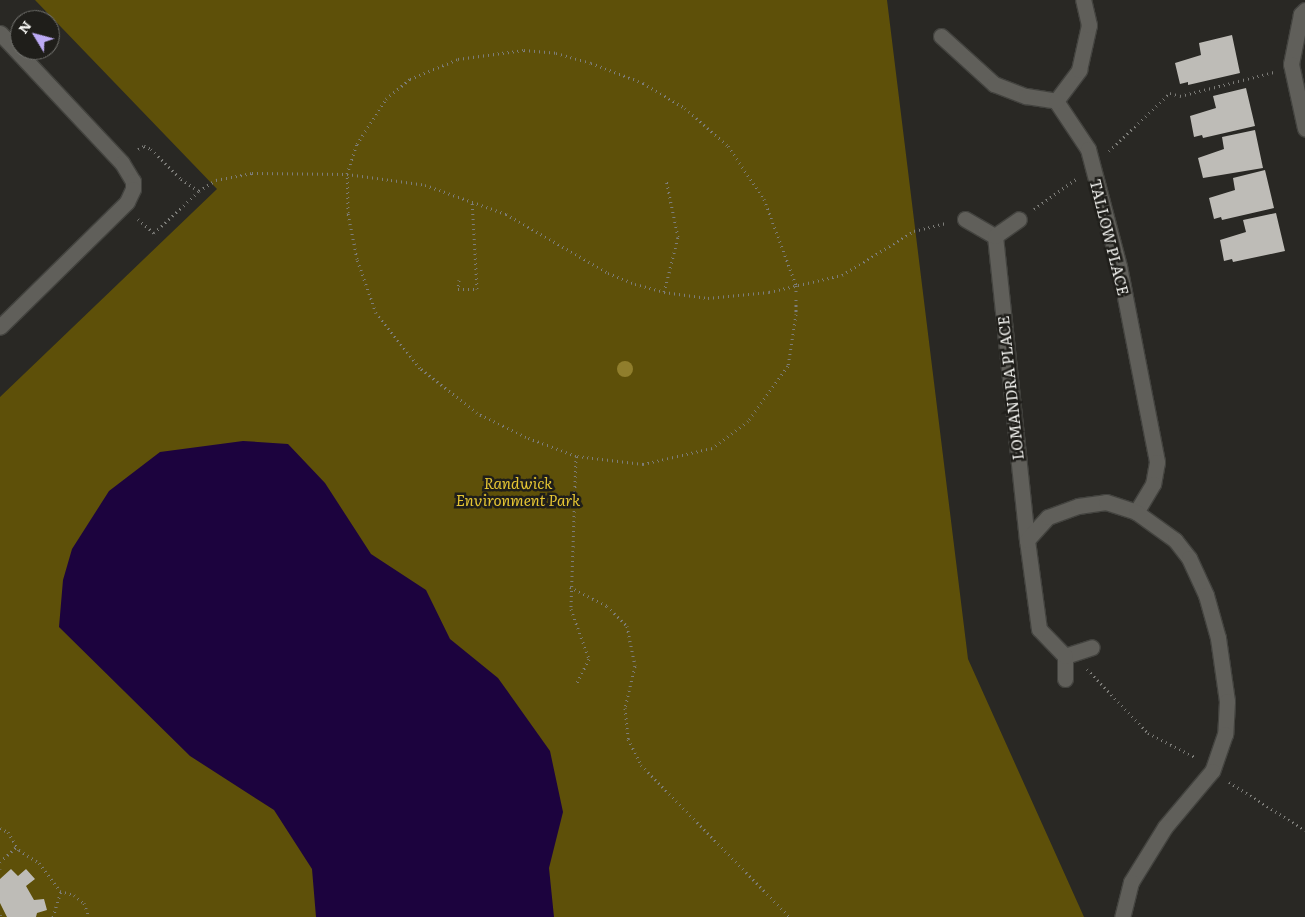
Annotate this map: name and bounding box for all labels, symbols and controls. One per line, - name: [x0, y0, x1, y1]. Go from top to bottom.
- north arrow: [10, 10, 60, 60]
- text: N: [12, 16, 35, 37]
- street label: TALLOW PLACE: [1087, 177, 1133, 297]
- street label: LOMANDRA PLACE: [993, 315, 1027, 461]
- park label: Randwick Environment Park: [456, 473, 580, 508]

